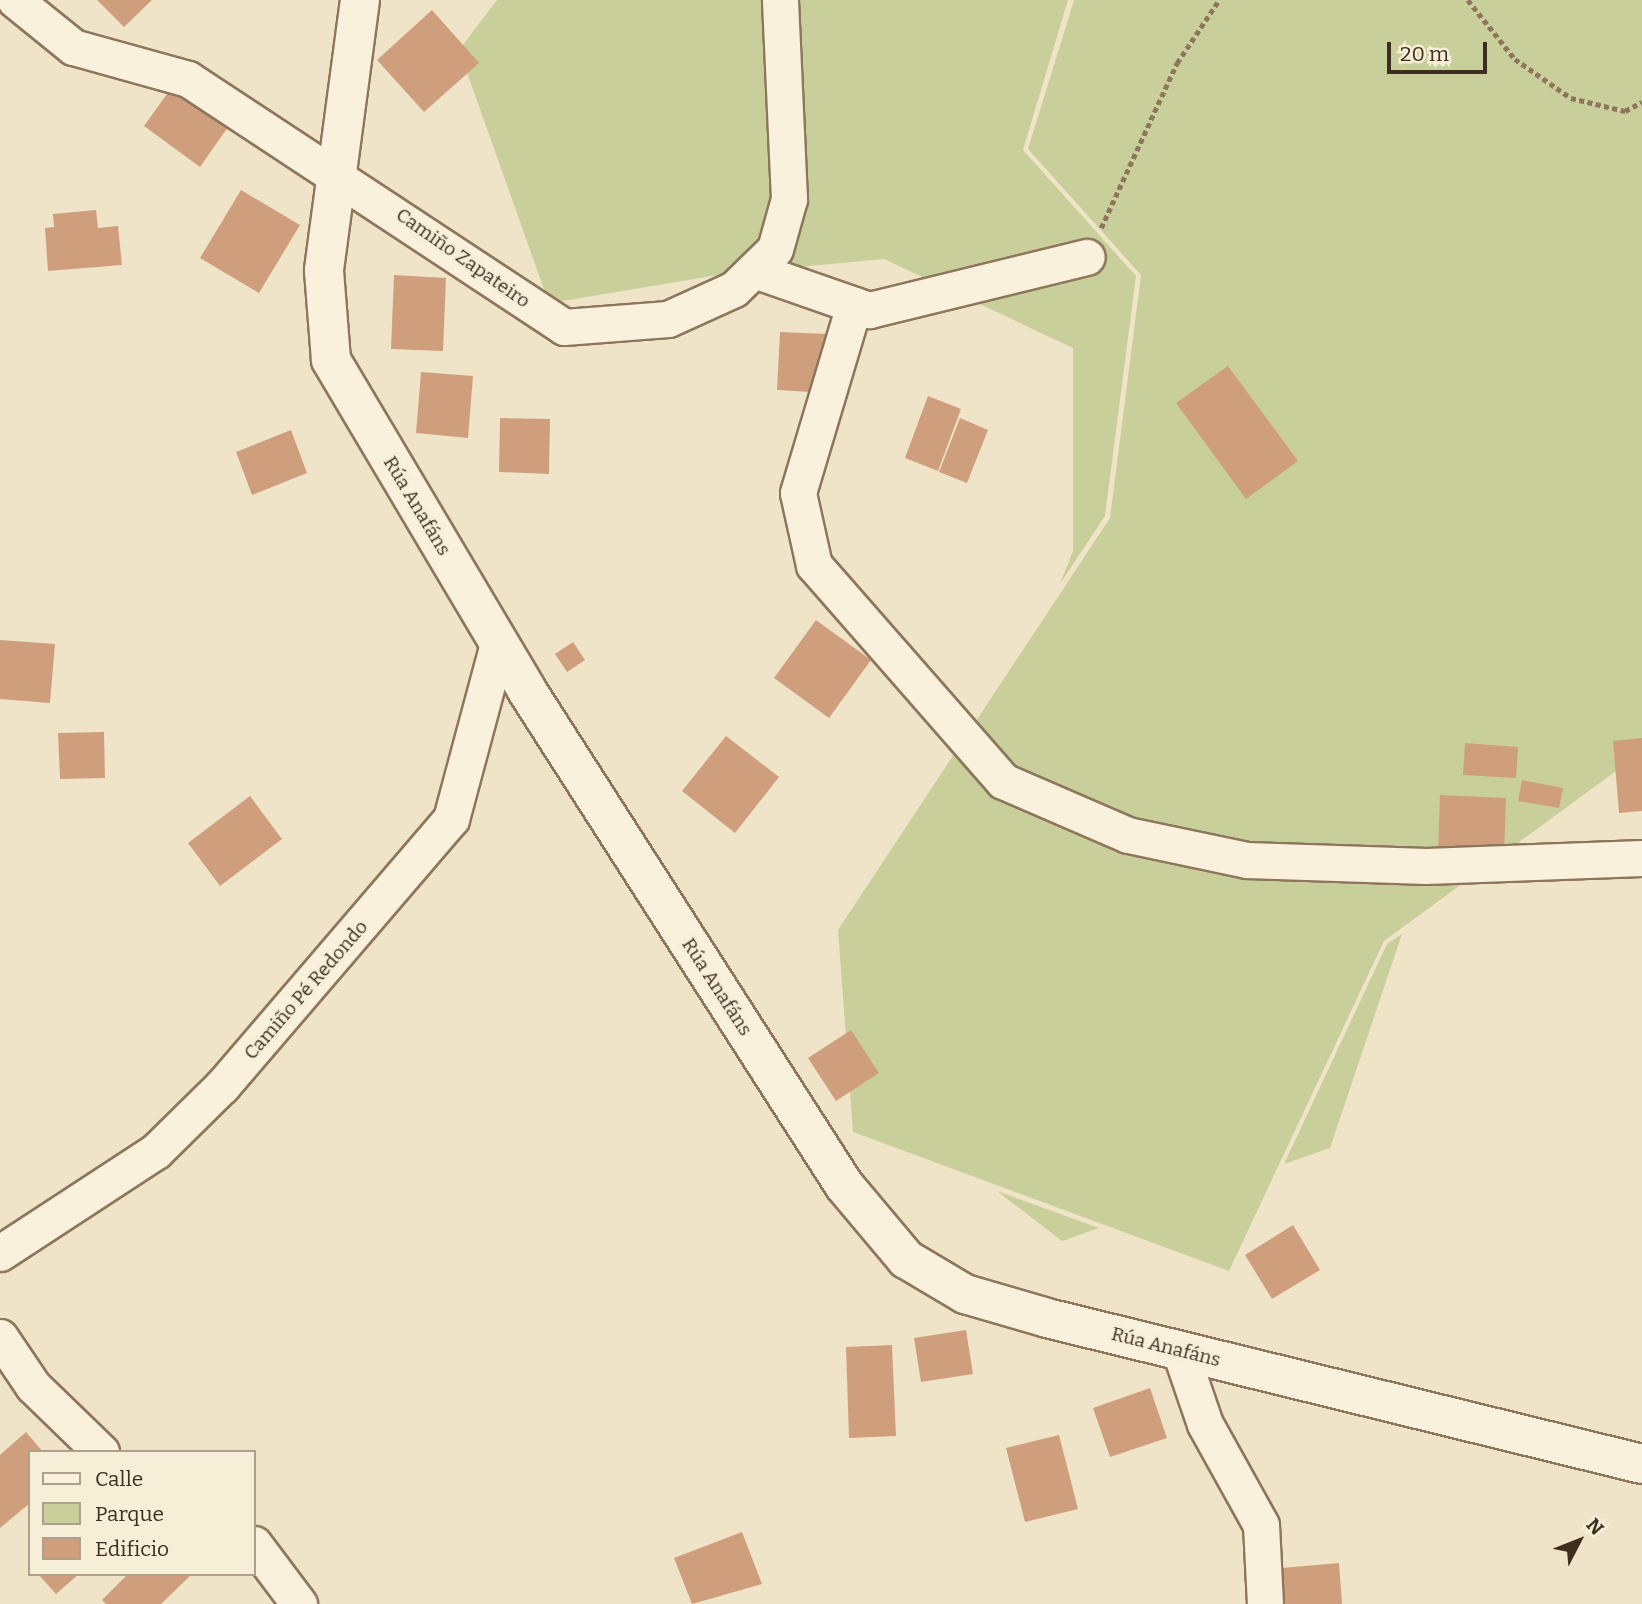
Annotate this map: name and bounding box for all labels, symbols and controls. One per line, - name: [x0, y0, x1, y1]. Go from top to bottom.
- scale bar: [1390, 28, 1490, 72]
- text: 20 m: [1400, 41, 1449, 67]
- street label: Camiño Zapateiro: [392, 203, 534, 313]
- street label: Rúa Anafáns: [378, 452, 456, 560]
- street label: Camiño Pé Redondo: [239, 916, 373, 1064]
- street label: Rúa Anafáns: [677, 934, 757, 1040]
- street label: Rúa Anafáns: [1109, 1322, 1223, 1372]
- legend: [28, 1450, 256, 1576]
- text: Calle: [95, 1466, 143, 1492]
- text: Parque: [95, 1501, 164, 1527]
- north arrow: [1544, 1506, 1614, 1576]
- text: N: [1582, 1513, 1608, 1540]
- text: Edificio: [95, 1536, 169, 1562]

